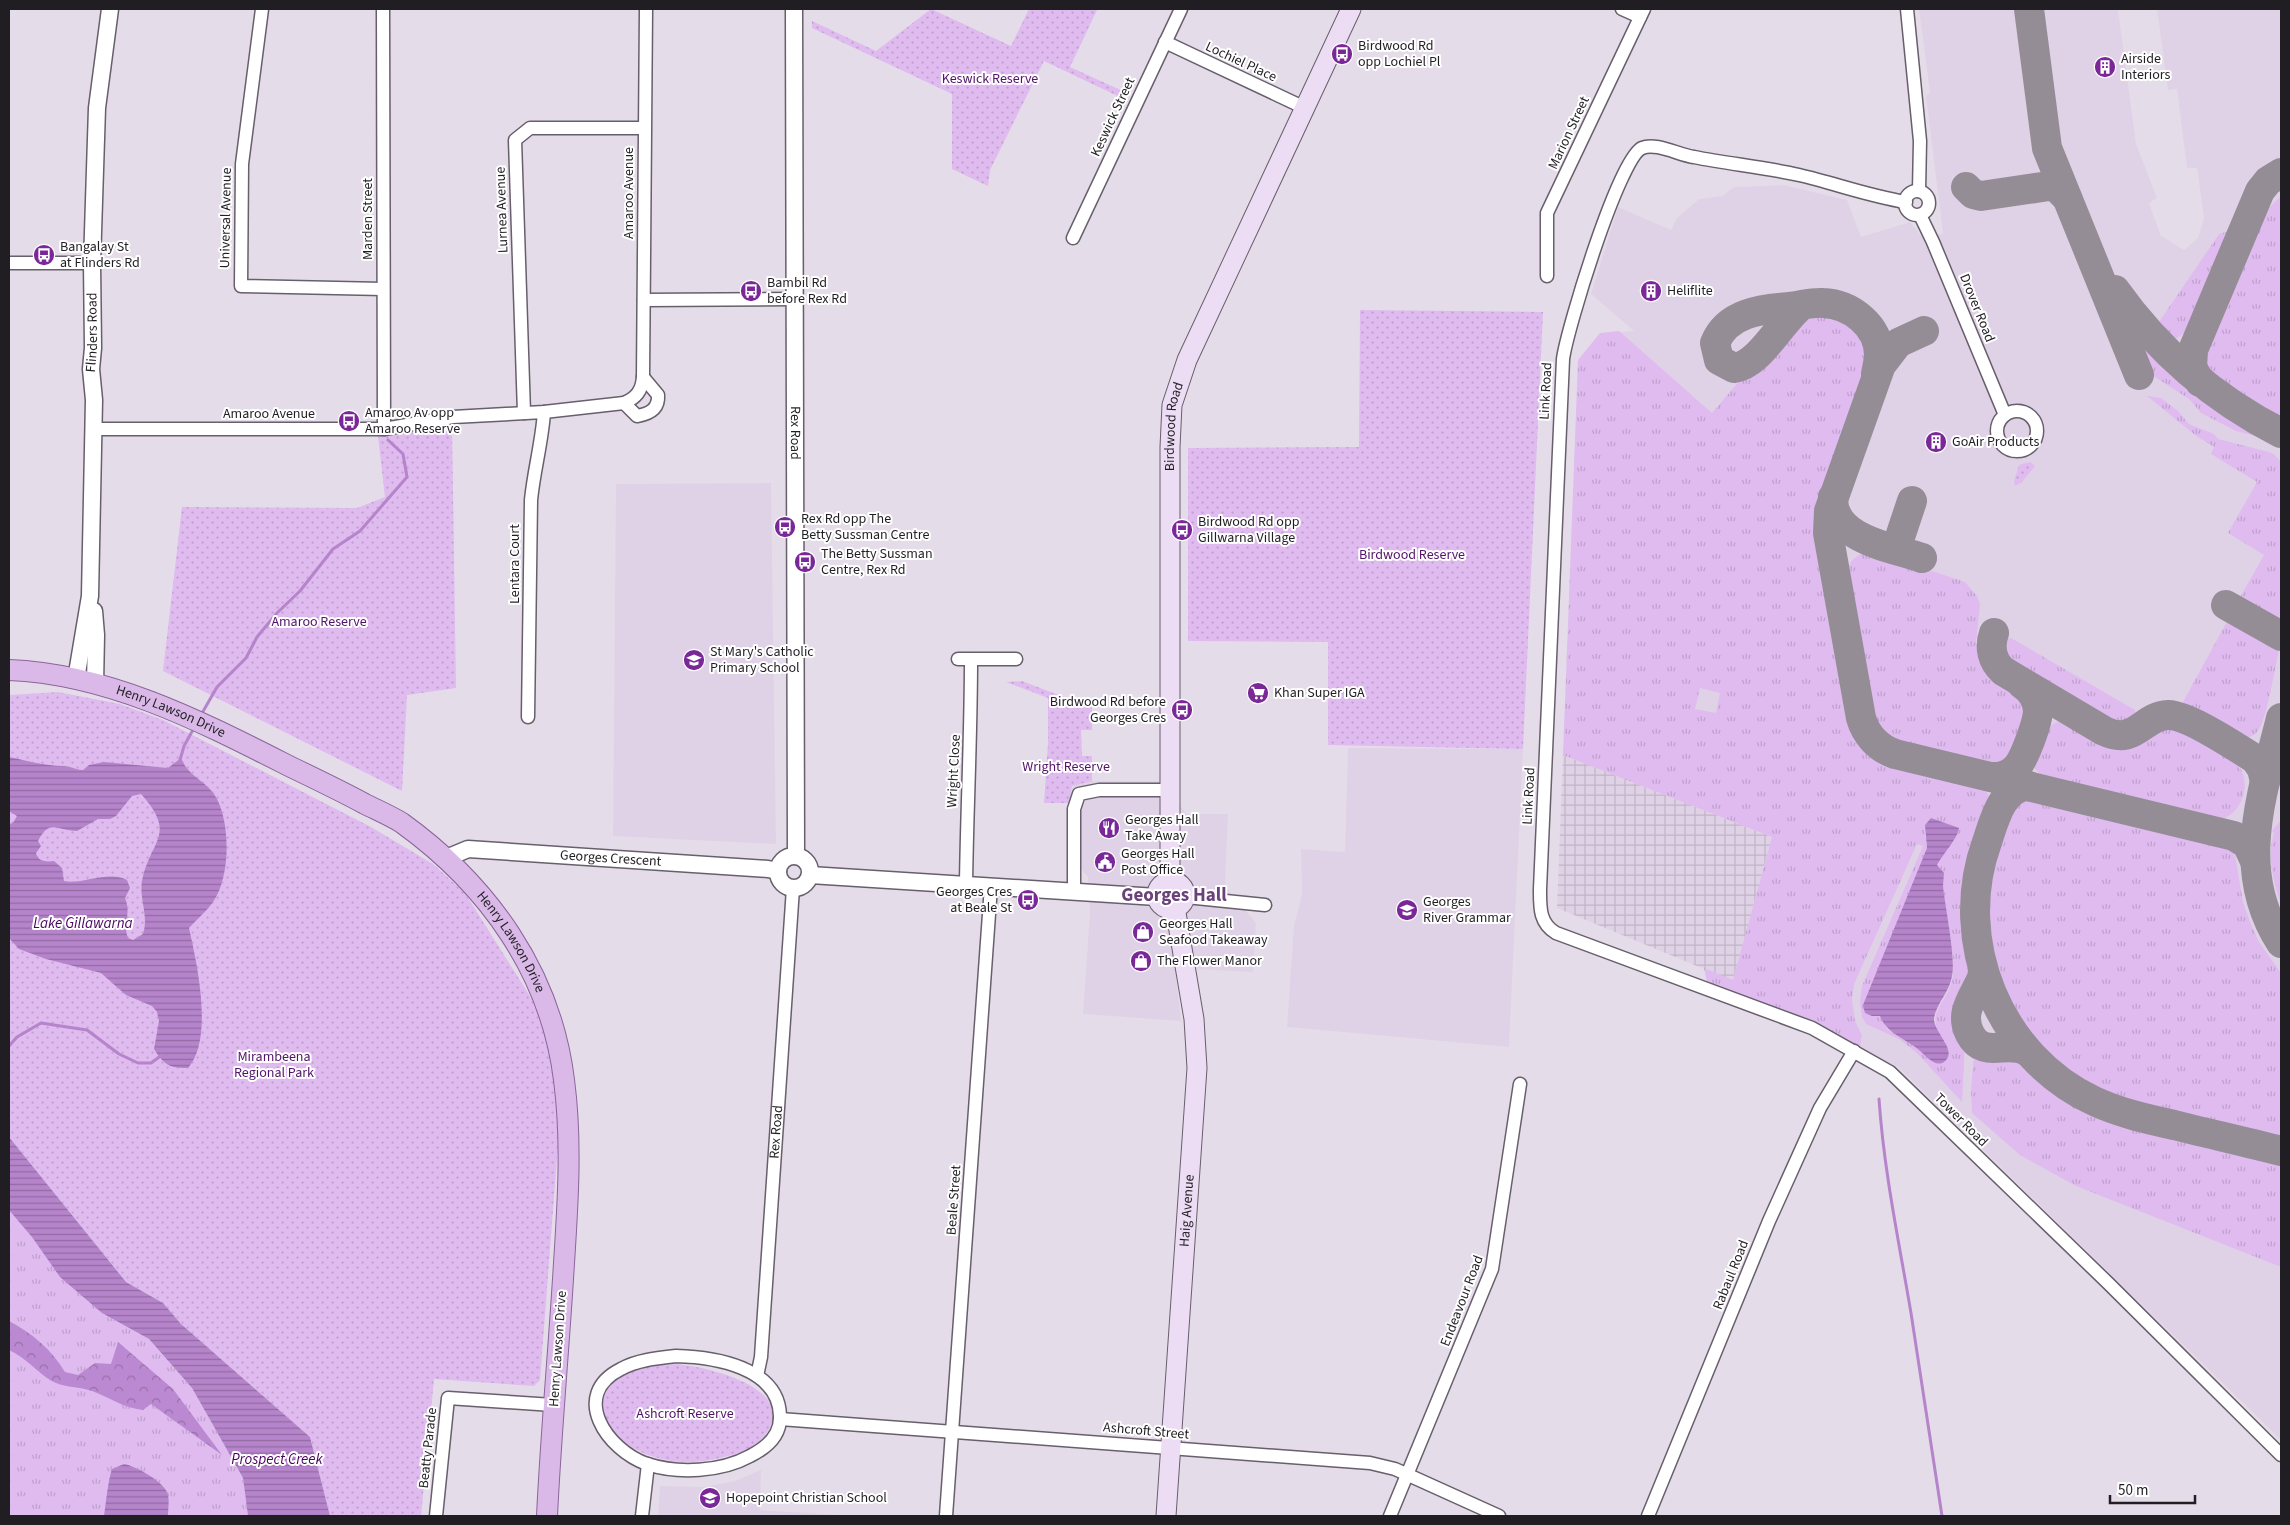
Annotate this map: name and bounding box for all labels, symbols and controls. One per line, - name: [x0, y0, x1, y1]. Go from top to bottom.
- place label: Birdwood Rd opp Lochiel Pl: [1358, 36, 1441, 72]
- street label: Lochiel Place: [1202, 37, 1280, 87]
- bus stop icon: Birdwood Rd opp Lochiel Pl: [1330, 42, 1354, 66]
- place label: Airside Interiors: [2121, 49, 2171, 85]
- building icon: Airside Interiors: [2093, 55, 2117, 79]
- park label: Keswick Reserve: [942, 69, 1038, 89]
- street label: Keswick Street: [1086, 74, 1140, 160]
- street label: Marion Street: [1543, 93, 1595, 173]
- street label: Amaroo Avenue: [619, 147, 639, 239]
- street label: Lurnea Avenue: [490, 166, 514, 254]
- street label: Universal Avenue: [215, 167, 237, 269]
- street label: Marden Street: [358, 178, 378, 260]
- place label: Bangalay St at Flinders Rd: [60, 237, 140, 273]
- bus stop icon: Bangalay St at Flinders Rd: [32, 243, 56, 267]
- street label: Drover Road: [1954, 271, 2000, 345]
- place label: Bambil Rd before Rex Rd: [767, 273, 847, 309]
- bus stop icon: Bambil Rd before Rex Rd: [739, 279, 763, 303]
- building icon: Heliflite: [1639, 279, 1663, 303]
- place label: Heliflite: [1667, 281, 1713, 301]
- street label: Flinders Road: [81, 292, 103, 373]
- street label: Link Road: [1535, 362, 1557, 420]
- street label: Birdwood Road: [1160, 379, 1189, 471]
- place label: Amaroo Av opp Amaroo Reserve: [365, 403, 460, 439]
- street label: Amaroo Avenue: [223, 404, 315, 424]
- street label: Rex Road: [785, 406, 805, 460]
- bus stop icon: Amaroo Av opp Amaroo Reserve: [337, 409, 361, 433]
- building icon: GoAir Products: [1924, 430, 1948, 454]
- place label: GoAir Products: [1952, 432, 2039, 452]
- place label: Rex Rd opp The Betty Sussman Centre: [801, 509, 930, 545]
- place label: Birdwood Rd opp Gillwarna Village: [1198, 512, 1300, 548]
- bus stop icon: Rex Rd opp The Betty Sussman Centre: [773, 515, 797, 539]
- bus stop icon: Birdwood Rd opp Gillwarna Village: [1170, 518, 1194, 542]
- street label: Lentara Court: [505, 524, 525, 604]
- place label: The Betty Sussman Centre, Rex Rd: [821, 544, 933, 580]
- park label: Birdwood Reserve: [1359, 545, 1465, 565]
- bus stop icon: The Betty Sussman Centre, Rex Rd: [793, 550, 817, 574]
- park label: Amaroo Reserve: [271, 612, 367, 632]
- place label: St Mary's Catholic Primary School: [710, 642, 814, 678]
- school or university icon: St Mary's Catholic Primary School: [682, 648, 706, 672]
- street label: Henry Lawson Drive: [113, 680, 229, 743]
- supermarket icon: Khan Super IGA: [1246, 681, 1270, 705]
- place label: Khan Super IGA: [1274, 683, 1365, 703]
- place label: Birdwood Rd before Georges Cres: [1050, 692, 1166, 728]
- bus stop icon: Birdwood Rd before Georges Cres: [1170, 698, 1194, 722]
- street label: Wright Close: [942, 734, 966, 808]
- park label: Wright Reserve: [1022, 757, 1110, 777]
- street label: Link Road: [1518, 767, 1540, 825]
- place label: Georges Hall Take Away: [1125, 810, 1199, 846]
- restaurant icon: Georges Hall Take Away: [1097, 816, 1121, 840]
- place label: Georges Hall Post Office: [1121, 844, 1195, 880]
- street label: Georges Crescent: [559, 845, 662, 872]
- public building icon: Georges Hall Post Office: [1093, 850, 1117, 874]
- place label: Georges Cres at Beale St: [936, 882, 1012, 918]
- district label: Georges Hall: [1121, 882, 1227, 909]
- street label: Henry Lawson Drive: [472, 887, 550, 996]
- bus stop icon: Georges Cres at Beale St: [1016, 888, 1040, 912]
- place label: Georges River Grammar: [1423, 892, 1511, 928]
- school or university icon: Georges River Grammar: [1395, 898, 1419, 922]
- water label: Lake Gillawarna: [33, 913, 133, 934]
- place label: Georges Hall Seafood Takeaway: [1159, 914, 1268, 950]
- shop icon: Georges Hall Seafood Takeaway: [1131, 920, 1155, 944]
- shop icon: The Flower Manor: [1129, 949, 1153, 973]
- place label: The Flower Manor: [1157, 951, 1262, 971]
- park label: Mirambeena Regional Park: [234, 1047, 314, 1083]
- street label: Tower Road: [1930, 1089, 1992, 1151]
- street label: Rex Road: [765, 1104, 788, 1159]
- street label: Beale Street: [942, 1164, 966, 1236]
- street label: Haig Avenue: [1175, 1174, 1200, 1248]
- street label: Rabaul Road: [1708, 1237, 1754, 1313]
- street label: Endeavour Road: [1435, 1253, 1489, 1349]
- street label: Henry Lawson Drive: [544, 1290, 572, 1408]
- park label: Ashcroft Reserve: [636, 1404, 734, 1424]
- street label: Beatty Parade: [414, 1407, 442, 1489]
- street label: Ashcroft Street: [1102, 1417, 1190, 1445]
- water label: Prospect Creek: [231, 1449, 324, 1470]
- scale bar: [2110, 1472, 2195, 1504]
- text: 50 m: [2118, 1480, 2148, 1501]
- school or university icon: Hopepoint Christian School: [698, 1486, 722, 1510]
- place label: Hopepoint Christian School: [726, 1488, 887, 1508]

